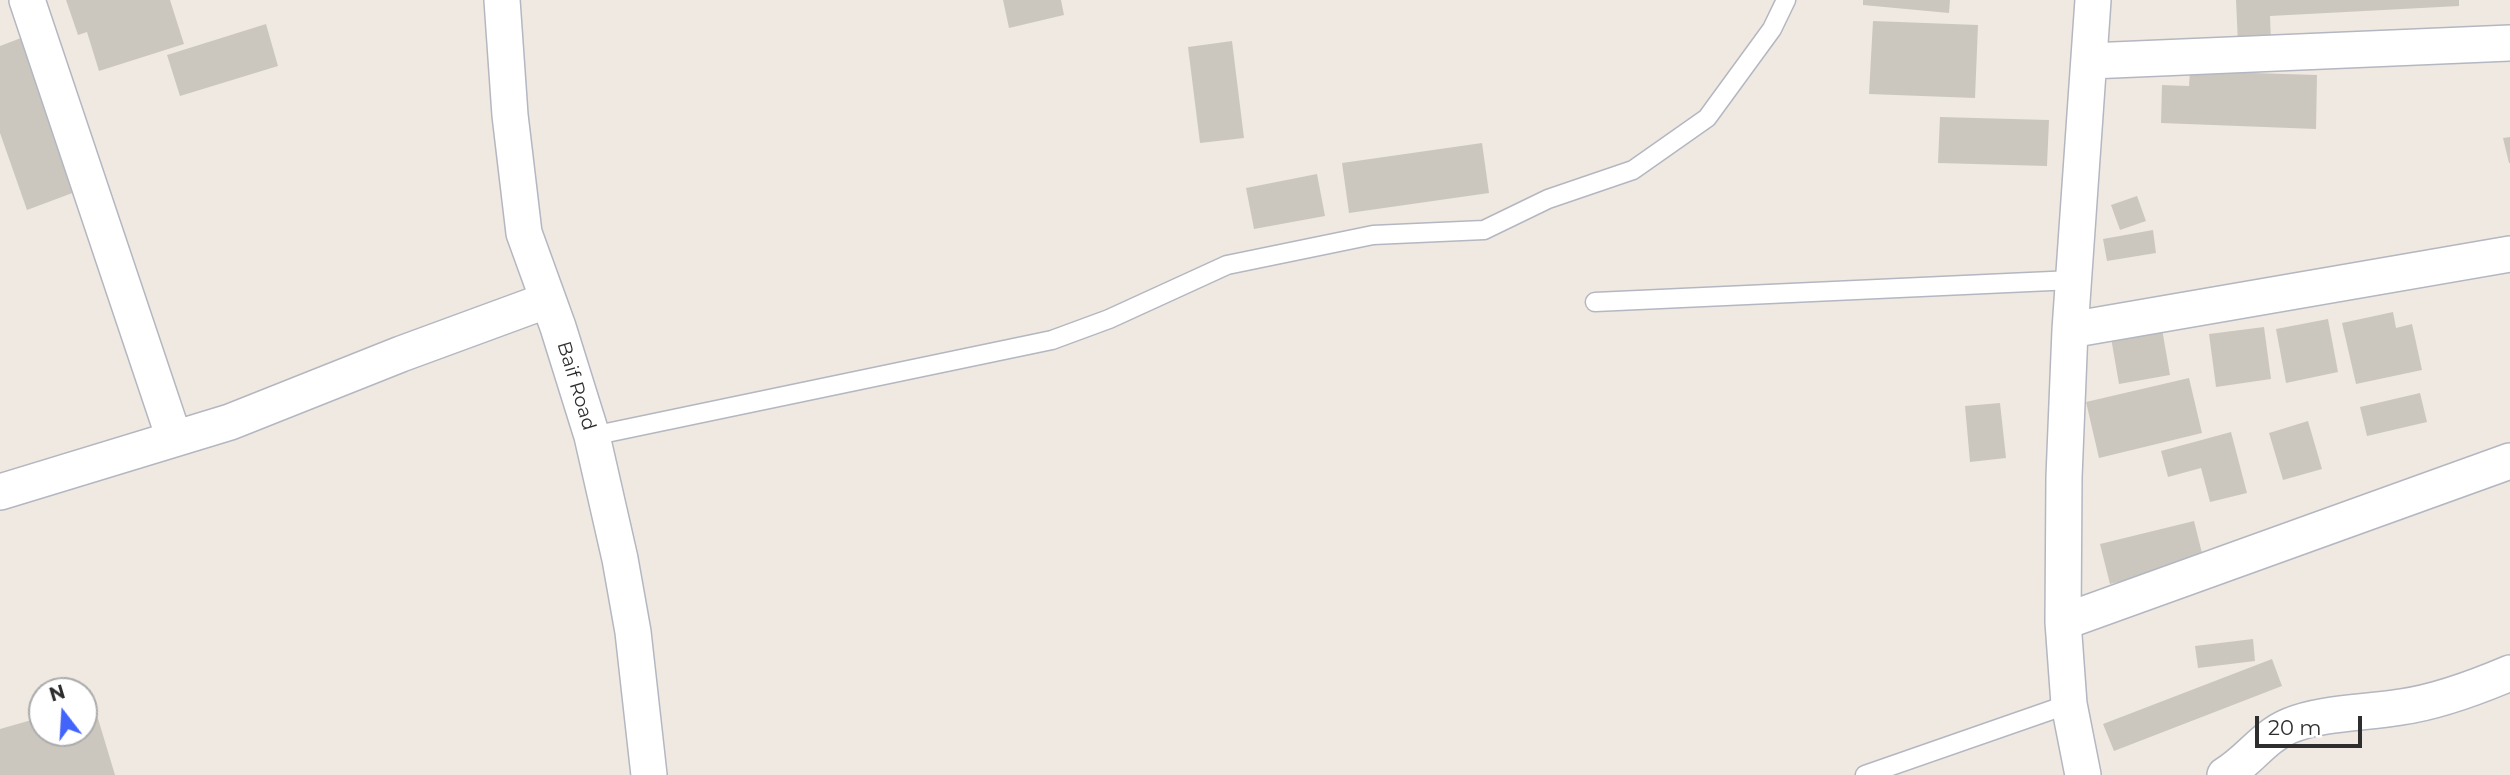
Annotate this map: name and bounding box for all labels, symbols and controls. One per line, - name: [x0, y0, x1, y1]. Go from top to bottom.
- street label: Baif Road: [552, 339, 600, 433]
- north arrow: [28, 677, 98, 747]
- text: N: [47, 680, 68, 707]
- scale bar: [2258, 702, 2365, 746]
- text: 20 m: [2268, 715, 2322, 740]

